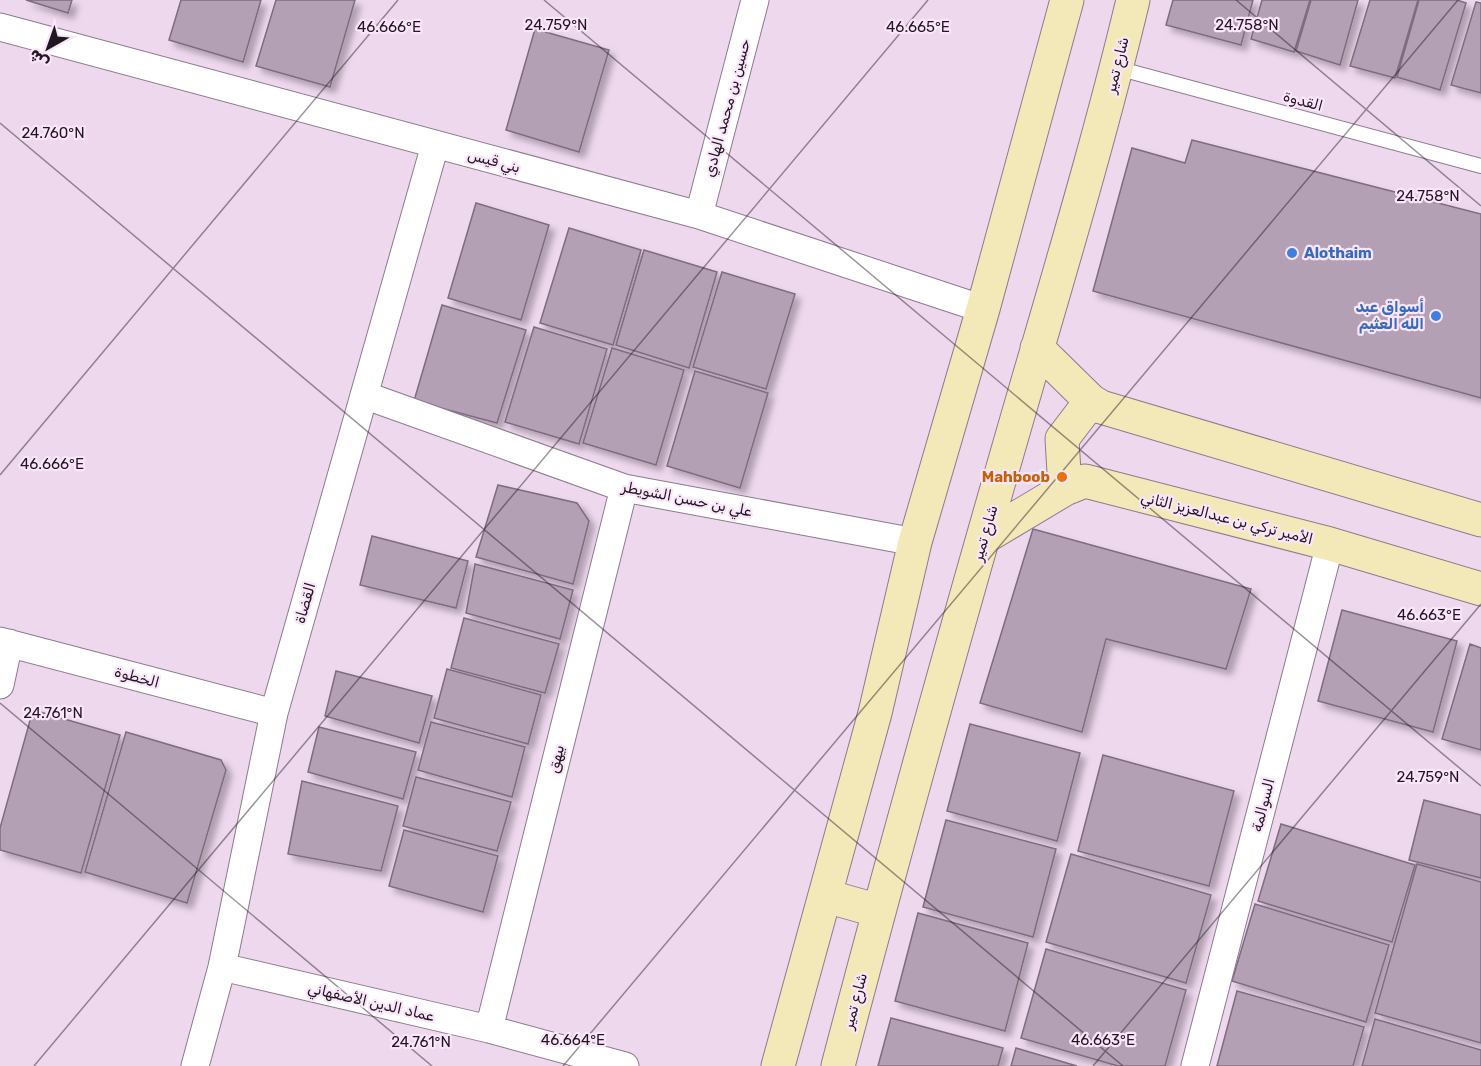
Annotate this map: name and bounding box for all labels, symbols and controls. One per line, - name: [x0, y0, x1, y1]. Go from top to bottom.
- text: 24.759°N: [525, 16, 587, 34]
- text: 24.758°N: [1215, 16, 1279, 34]
- north arrow: [18, 18, 78, 78]
- text: 46.666°E: [357, 18, 421, 36]
- text: 46.665°E: [886, 18, 950, 36]
- street label: شارع تمير: [1101, 35, 1135, 96]
- street label: حسين بن محمد الهادي: [700, 37, 755, 179]
- text: ش: [25, 45, 53, 73]
- street label: القدوة: [1281, 87, 1325, 116]
- text: 24.760°N: [21, 124, 85, 142]
- street label: بني قيس: [465, 145, 522, 180]
- text: 24.758°N: [1396, 187, 1460, 205]
- place label: Alothaim: [1304, 244, 1372, 262]
- marker: Alothaim: [1285, 246, 1299, 260]
- place label: أسواق عبد الله العثيم: [1356, 298, 1424, 334]
- marker: أسواق عبد الله العثيم: [1429, 309, 1443, 323]
- text: 46.666°E: [20, 455, 84, 473]
- place label: Mahboob: [982, 468, 1050, 486]
- marker: Mahboob: [1055, 470, 1069, 484]
- street label: علي بن حسن الشويطر: [619, 477, 754, 523]
- street label: الأمير تركي بن عبدالعزيز الثاني: [1138, 488, 1315, 551]
- street label: شارع تمير: [968, 503, 1003, 565]
- street label: القضاة: [291, 580, 319, 626]
- text: 46.663°E: [1397, 606, 1461, 624]
- street label: الخطوة: [113, 662, 161, 692]
- text: 24.761°N: [23, 704, 83, 722]
- street label: بيهق: [544, 743, 568, 775]
- text: 24.759°N: [1397, 768, 1459, 786]
- street label: السوالمة: [1248, 776, 1278, 834]
- street label: شارع تمير: [839, 971, 873, 1033]
- street label: عماد الدين الأصفهاني: [305, 979, 436, 1028]
- text: 46.664°E: [541, 1031, 605, 1049]
- text: 46.663°E: [1071, 1031, 1135, 1049]
- text: 24.761°N: [391, 1033, 451, 1051]

